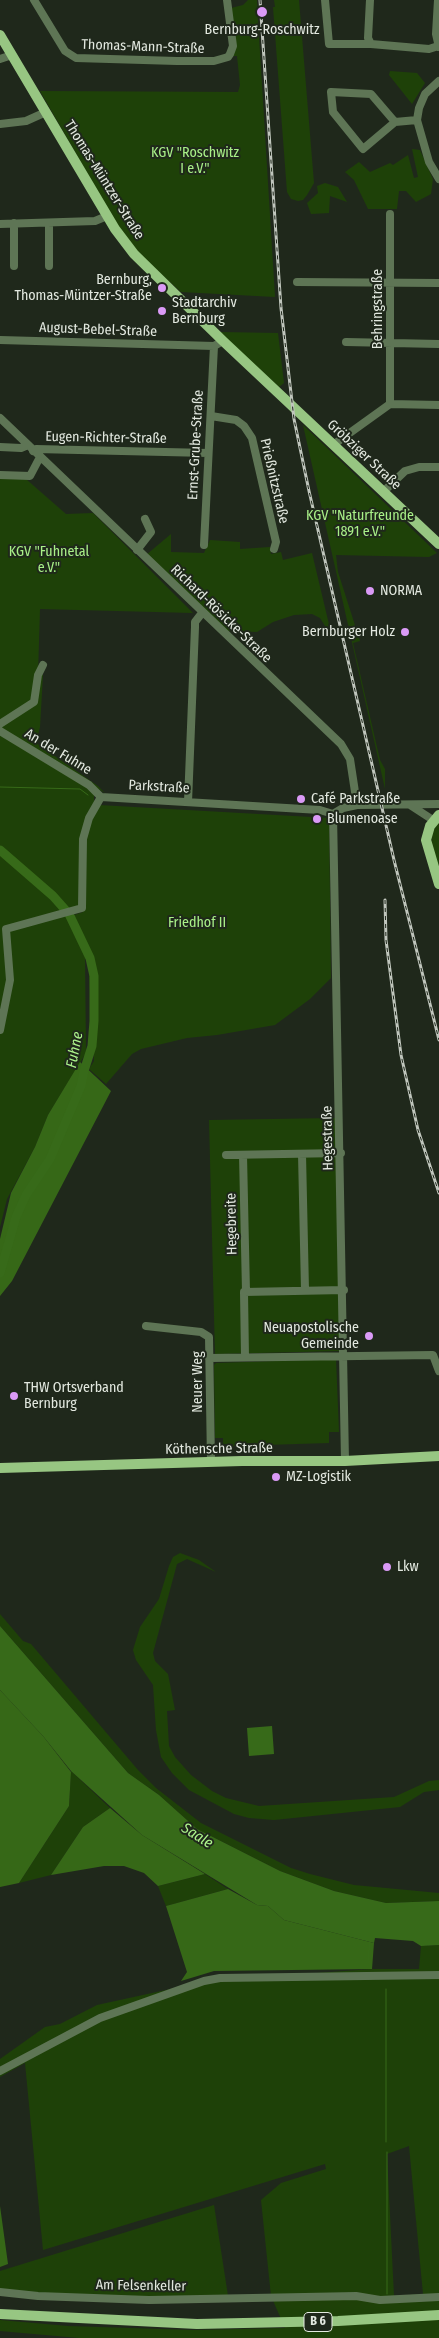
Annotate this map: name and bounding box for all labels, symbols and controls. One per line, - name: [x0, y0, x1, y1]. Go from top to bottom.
- marker: Bernburg-Roschwitz: [255, 5, 269, 19]
- place label: Bernburg-Roschwitz: [205, 22, 319, 38]
- street label: Thomas-Mann-Straße: [81, 36, 205, 58]
- street label: Thomas-Müntzer-Straße: [60, 117, 148, 243]
- park label: KGV "Roschwitz I e.V.": [151, 145, 239, 178]
- street label: Behringstraße: [370, 269, 386, 349]
- place label: Bernburg, Thomas-Müntzer-Straße: [14, 272, 152, 304]
- marker: Bernburg, Thomas-Müntzer-Straße: [156, 282, 168, 294]
- place label: Stadtarchiv Bernburg: [172, 295, 237, 328]
- marker: Stadtarchiv Bernburg: [156, 305, 168, 317]
- street label: August-Bebel-Straße: [39, 320, 157, 340]
- street label: Ernst-Grube-Straße: [185, 389, 207, 501]
- street label: Gröbziger Straße: [324, 416, 404, 494]
- street label: Eugen-Richter-Straße: [45, 429, 167, 447]
- street label: Prießnitzstraße: [256, 437, 292, 525]
- park label: KGV "Naturfreunde 1891 e.V.": [306, 508, 414, 540]
- park label: KGV "Fuhnetal e.V.": [9, 544, 89, 576]
- street label: Richard-Rösicke-Straße: [167, 561, 275, 667]
- place label: NORMA: [380, 583, 422, 599]
- marker: NORMA: [364, 585, 376, 597]
- place label: Bernburger Holz: [302, 624, 395, 640]
- marker: Bernburger Holz: [399, 626, 411, 638]
- street label: An der Fuhne: [21, 725, 95, 779]
- street label: Parkstraße: [128, 777, 190, 797]
- place label: Café Parkstraße: [311, 791, 400, 807]
- marker: Café Parkstraße: [295, 793, 307, 805]
- place label: Blumenoase: [327, 811, 398, 827]
- marker: Blumenoase: [311, 813, 323, 825]
- park label: Friedhof II: [168, 915, 226, 931]
- water label: Fuhne: [63, 1030, 87, 1070]
- street label: Hegestraße: [319, 1105, 337, 1171]
- street label: Hegebreite: [223, 1193, 241, 1255]
- place label: Neuapostolische Gemeinde: [263, 1320, 359, 1352]
- marker: Neuapostolische Gemeinde: [363, 1330, 375, 1342]
- street label: Neuer Weg: [190, 1351, 206, 1413]
- place label: THW Ortsverband Bernburg: [24, 1380, 124, 1412]
- marker: THW Ortsverband Bernburg: [8, 1390, 20, 1402]
- street label: Köthensche Straße: [165, 1440, 273, 1458]
- place label: MZ-Logistik: [286, 1469, 351, 1485]
- marker: MZ-Logistik: [270, 1471, 282, 1483]
- place label: Lkw: [397, 1559, 419, 1575]
- marker: Lkw: [381, 1561, 393, 1573]
- water label: Saale: [178, 1819, 216, 1853]
- street label: Am Felsenkeller: [96, 2277, 186, 2295]
- road number: B 6: [304, 2312, 332, 2332]

